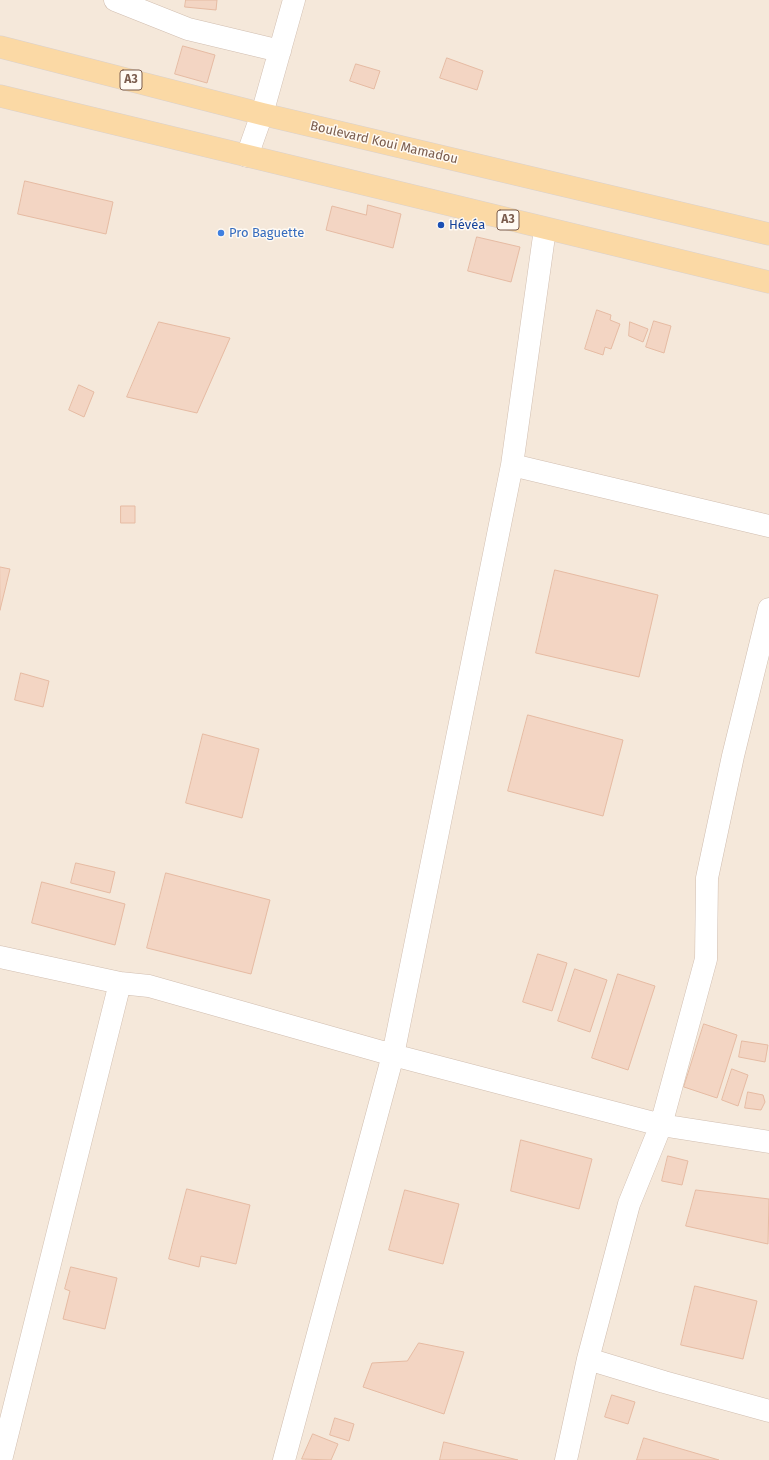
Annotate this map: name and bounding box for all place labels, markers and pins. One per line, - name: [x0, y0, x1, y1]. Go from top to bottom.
- place label: Hévéa: [449, 217, 485, 233]
- marker: Hévéa: [436, 220, 446, 230]
- place label: Pro Baguette: [229, 225, 304, 241]
- marker: Pro Baguette: [216, 228, 226, 238]

